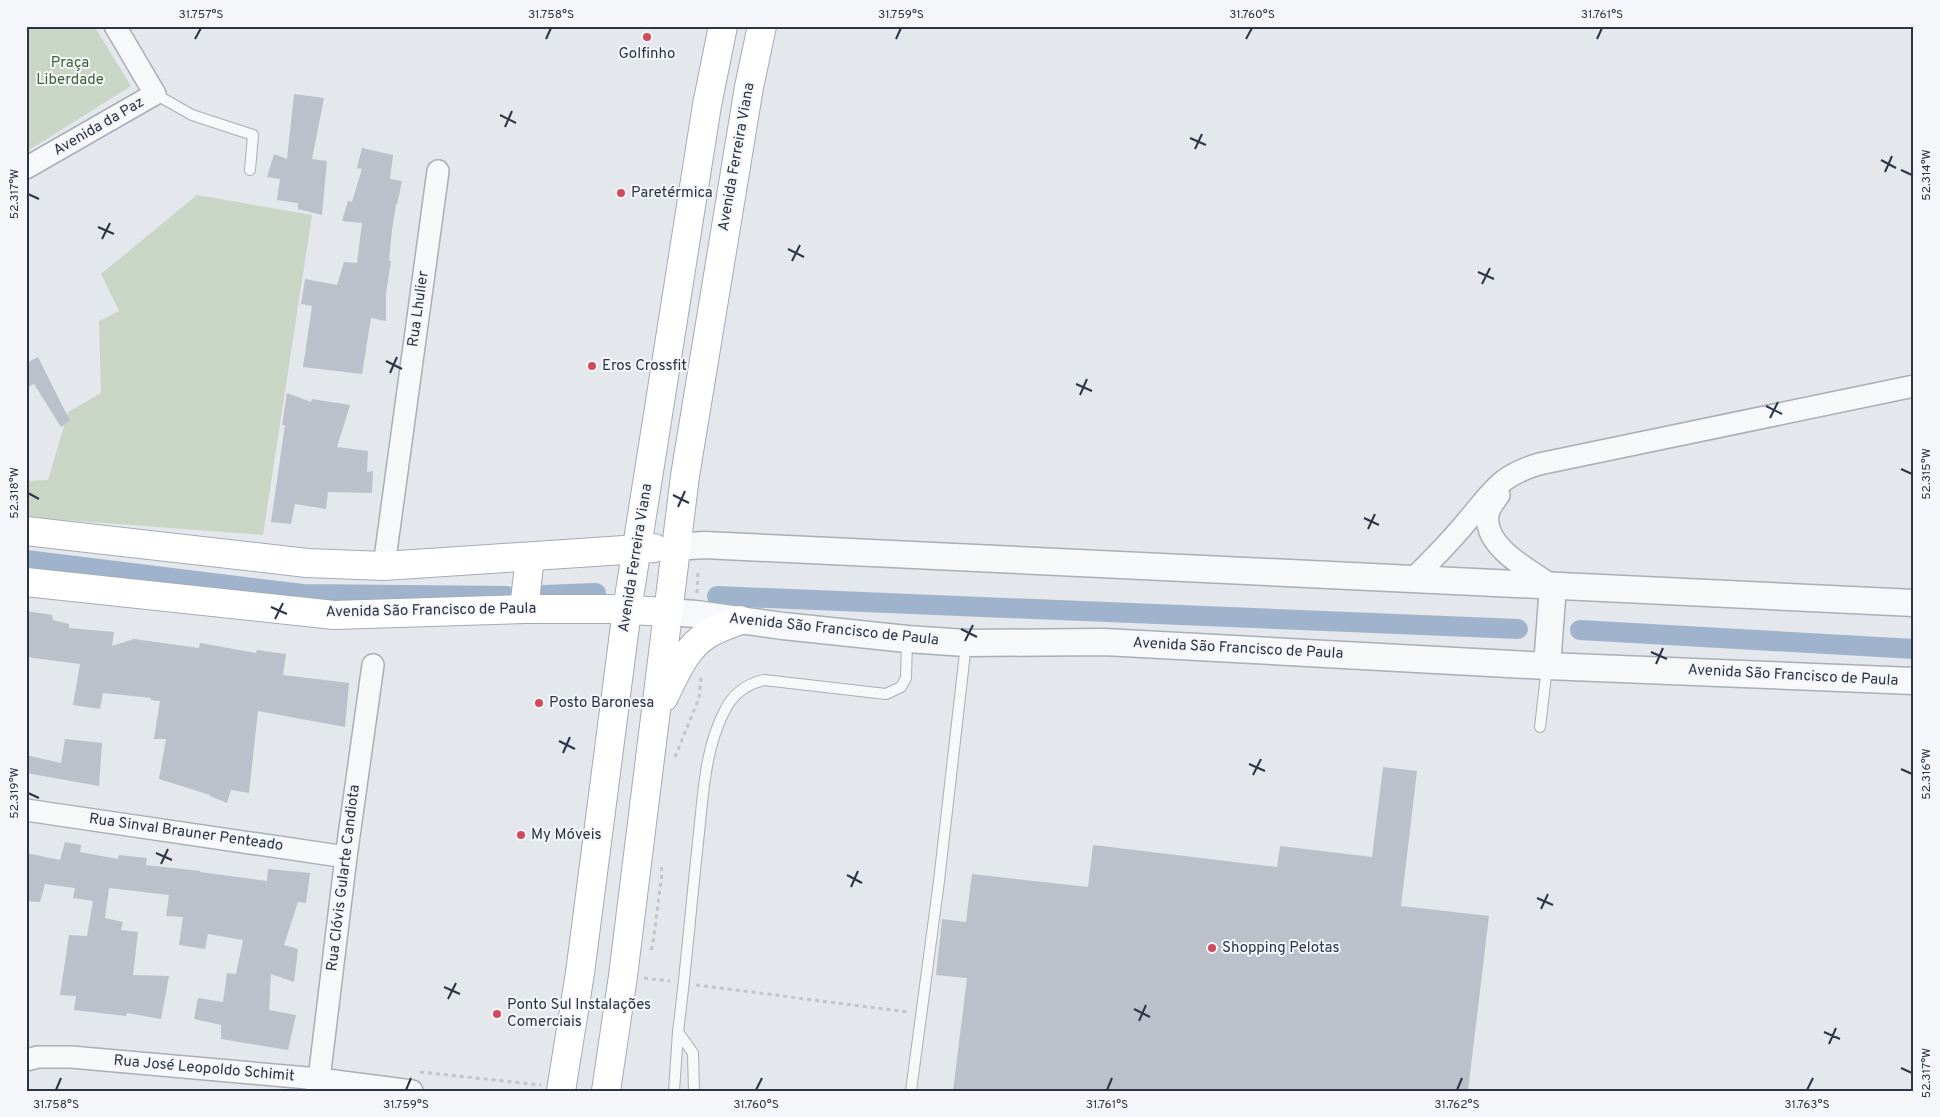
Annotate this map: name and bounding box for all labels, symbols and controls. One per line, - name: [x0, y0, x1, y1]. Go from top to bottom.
- text: 31.757°S: [178, 7, 224, 23]
- text: 31.758°S: [528, 7, 574, 23]
- text: 31.759°S: [878, 7, 924, 23]
- text: 31.760°S: [1229, 7, 1275, 23]
- text: 31.761°S: [1581, 7, 1623, 23]
- marker: Golfinho: [641, 31, 653, 43]
- place label: Golfinho: [619, 45, 675, 64]
- park label: Praça Liberdade: [36, 54, 104, 90]
- street label: Avenida Ferreira Viana: [715, 81, 759, 233]
- street label: Avenida da Paz: [50, 93, 148, 161]
- text: 52.314°W: [1919, 149, 1935, 201]
- text: 52.317°W: [7, 169, 23, 219]
- place label: Paretérmica: [631, 184, 713, 203]
- marker: Paretérmica: [615, 187, 627, 199]
- street label: Rua Lhulier: [404, 270, 434, 348]
- place label: Eros Crossfit: [602, 357, 687, 376]
- marker: Eros Crossfit: [586, 360, 598, 372]
- text: 52.315°W: [1919, 448, 1935, 500]
- text: 52.318°W: [7, 467, 23, 519]
- street label: Avenida Ferreira Viana: [615, 482, 657, 634]
- street label: Avenida São Francisco de Paula: [325, 600, 537, 622]
- street label: Avenida São Francisco de Paula: [728, 610, 940, 650]
- street label: Avenida São Francisco de Paula: [1132, 634, 1344, 664]
- street label: Avenida São Francisco de Paula: [1687, 661, 1899, 691]
- place label: Posto Baronesa: [549, 694, 654, 713]
- marker: Posto Baronesa: [533, 697, 545, 709]
- text: 52.316°W: [1919, 748, 1935, 800]
- text: 52.319°W: [7, 767, 23, 819]
- street label: Rua Clóvis Gularte Candiota: [323, 784, 365, 972]
- street label: Rua Sinval Brauner Penteado: [88, 810, 284, 856]
- place label: My Móveis: [531, 826, 602, 845]
- marker: My Móveis: [515, 829, 527, 841]
- place label: Shopping Pelotas: [1222, 939, 1339, 958]
- marker: Shopping Pelotas: [1206, 942, 1218, 954]
- place label: Ponto Sul Instalações Comerciais: [507, 996, 651, 1032]
- marker: Ponto Sul Instalações Comerciais: [491, 1008, 503, 1020]
- text: 52.317°W: [1919, 1048, 1935, 1098]
- street label: Rua José Leopoldo Schimit: [113, 1052, 295, 1086]
- text: 31.758°S: [33, 1097, 79, 1113]
- text: 31.759°S: [383, 1097, 429, 1113]
- text: 31.760°S: [733, 1097, 779, 1113]
- text: 31.761°S: [1086, 1097, 1128, 1113]
- text: 31.762°S: [1434, 1097, 1480, 1113]
- text: 31.763°S: [1784, 1097, 1830, 1113]

